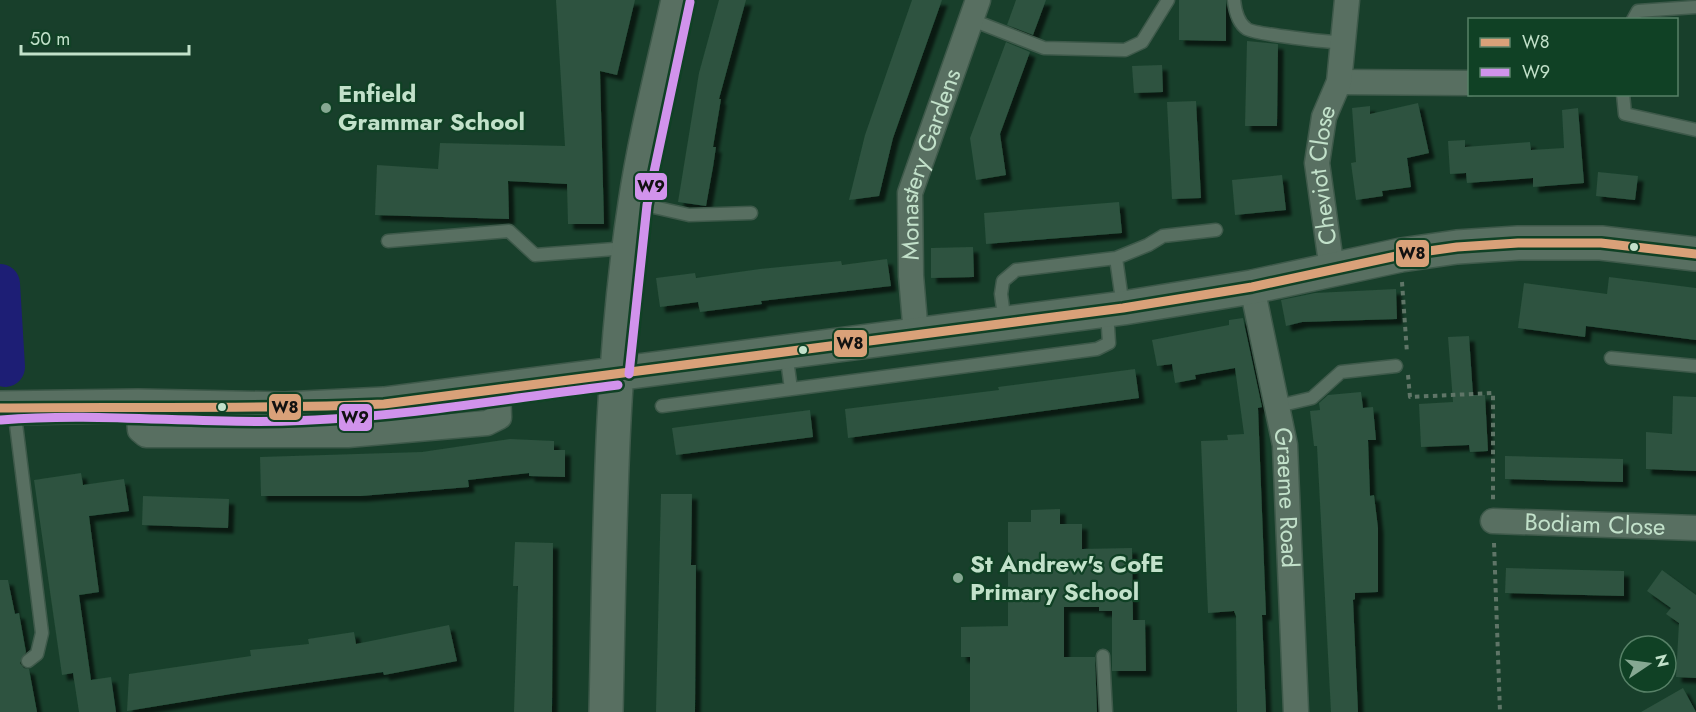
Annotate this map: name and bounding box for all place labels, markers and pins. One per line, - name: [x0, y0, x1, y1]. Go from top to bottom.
- place label: Enfield Grammar School: [338, 76, 525, 139]
- marker: Enfield Grammar School: [319, 101, 333, 115]
- unlabelled marker: [1628, 241, 1640, 253]
- unlabelled marker: [797, 344, 809, 356]
- unlabelled marker: [216, 401, 228, 413]
- place label: St Andrew's CofE Primary School: [970, 546, 1164, 609]
- marker: St Andrew's CofE Primary School: [951, 571, 965, 585]

